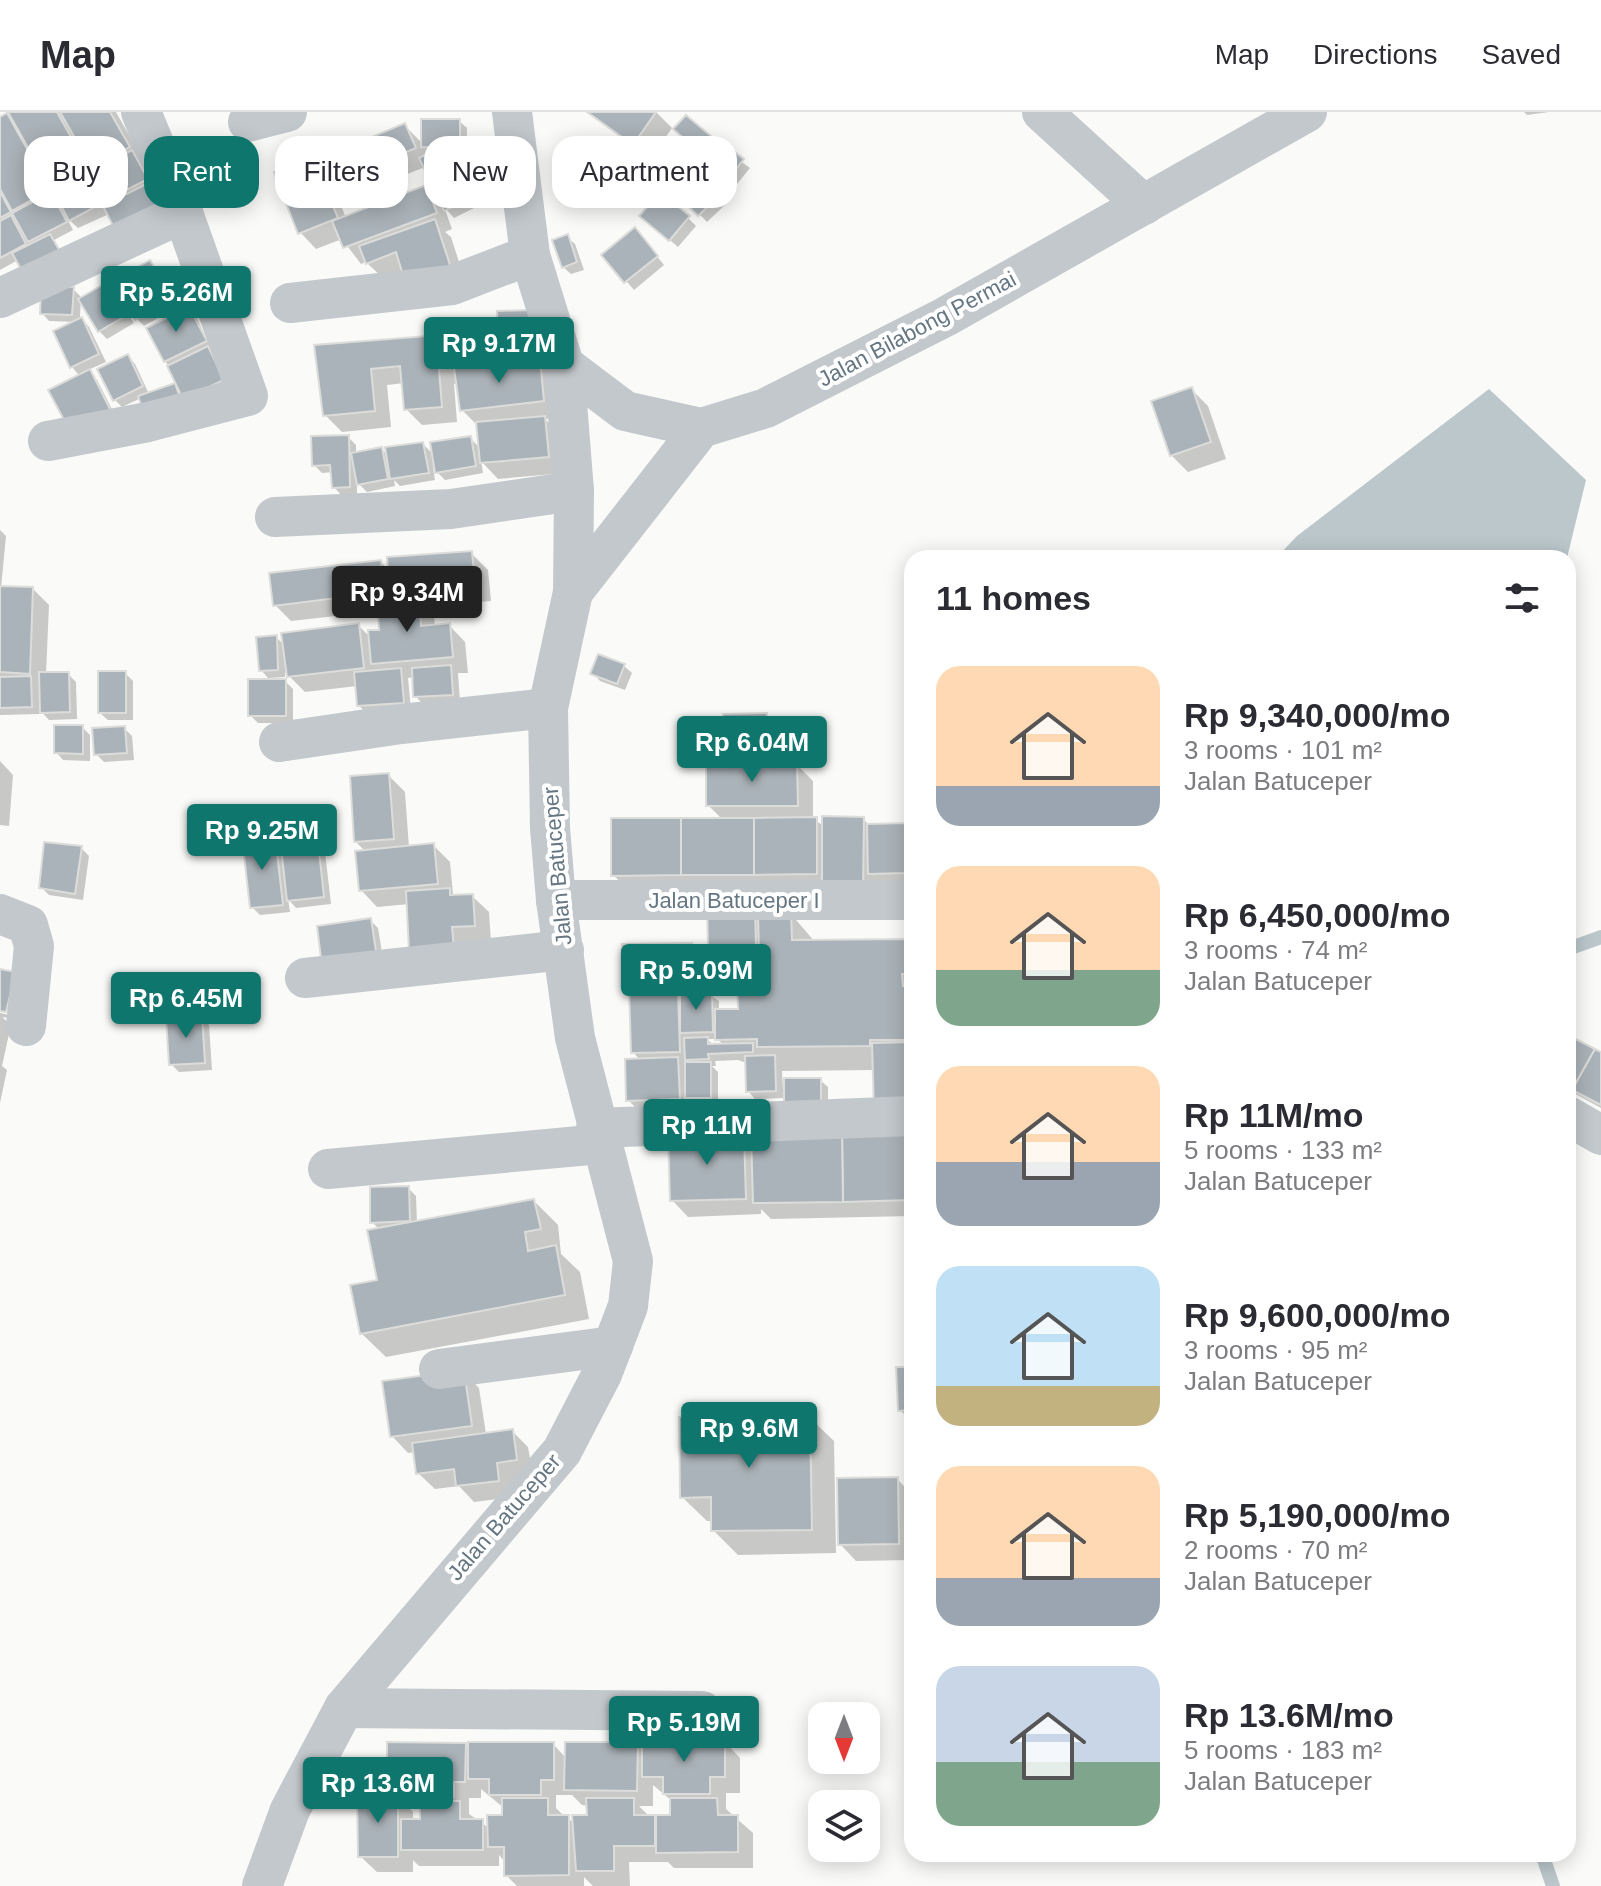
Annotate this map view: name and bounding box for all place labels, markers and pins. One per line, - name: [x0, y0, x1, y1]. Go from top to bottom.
- pin: Rp 5.26M: [93, 266, 259, 334]
- pin: Rp 9.17M: [416, 317, 582, 385]
- pin: Rp 9.34M: [324, 566, 490, 634]
- pin: Rp 6.04M: [669, 716, 835, 784]
- pin: Rp 9.25M: [179, 804, 345, 872]
- pin: Rp 5.09M: [613, 944, 779, 1012]
- pin: Rp 6.45M: [103, 972, 269, 1040]
- pin: Rp 11M: [642, 1099, 772, 1167]
- pin: Rp 9.6M: [675, 1402, 823, 1470]
- pin: Rp 5.19M: [601, 1696, 767, 1764]
- pin: Rp 13.6M: [295, 1757, 461, 1825]

